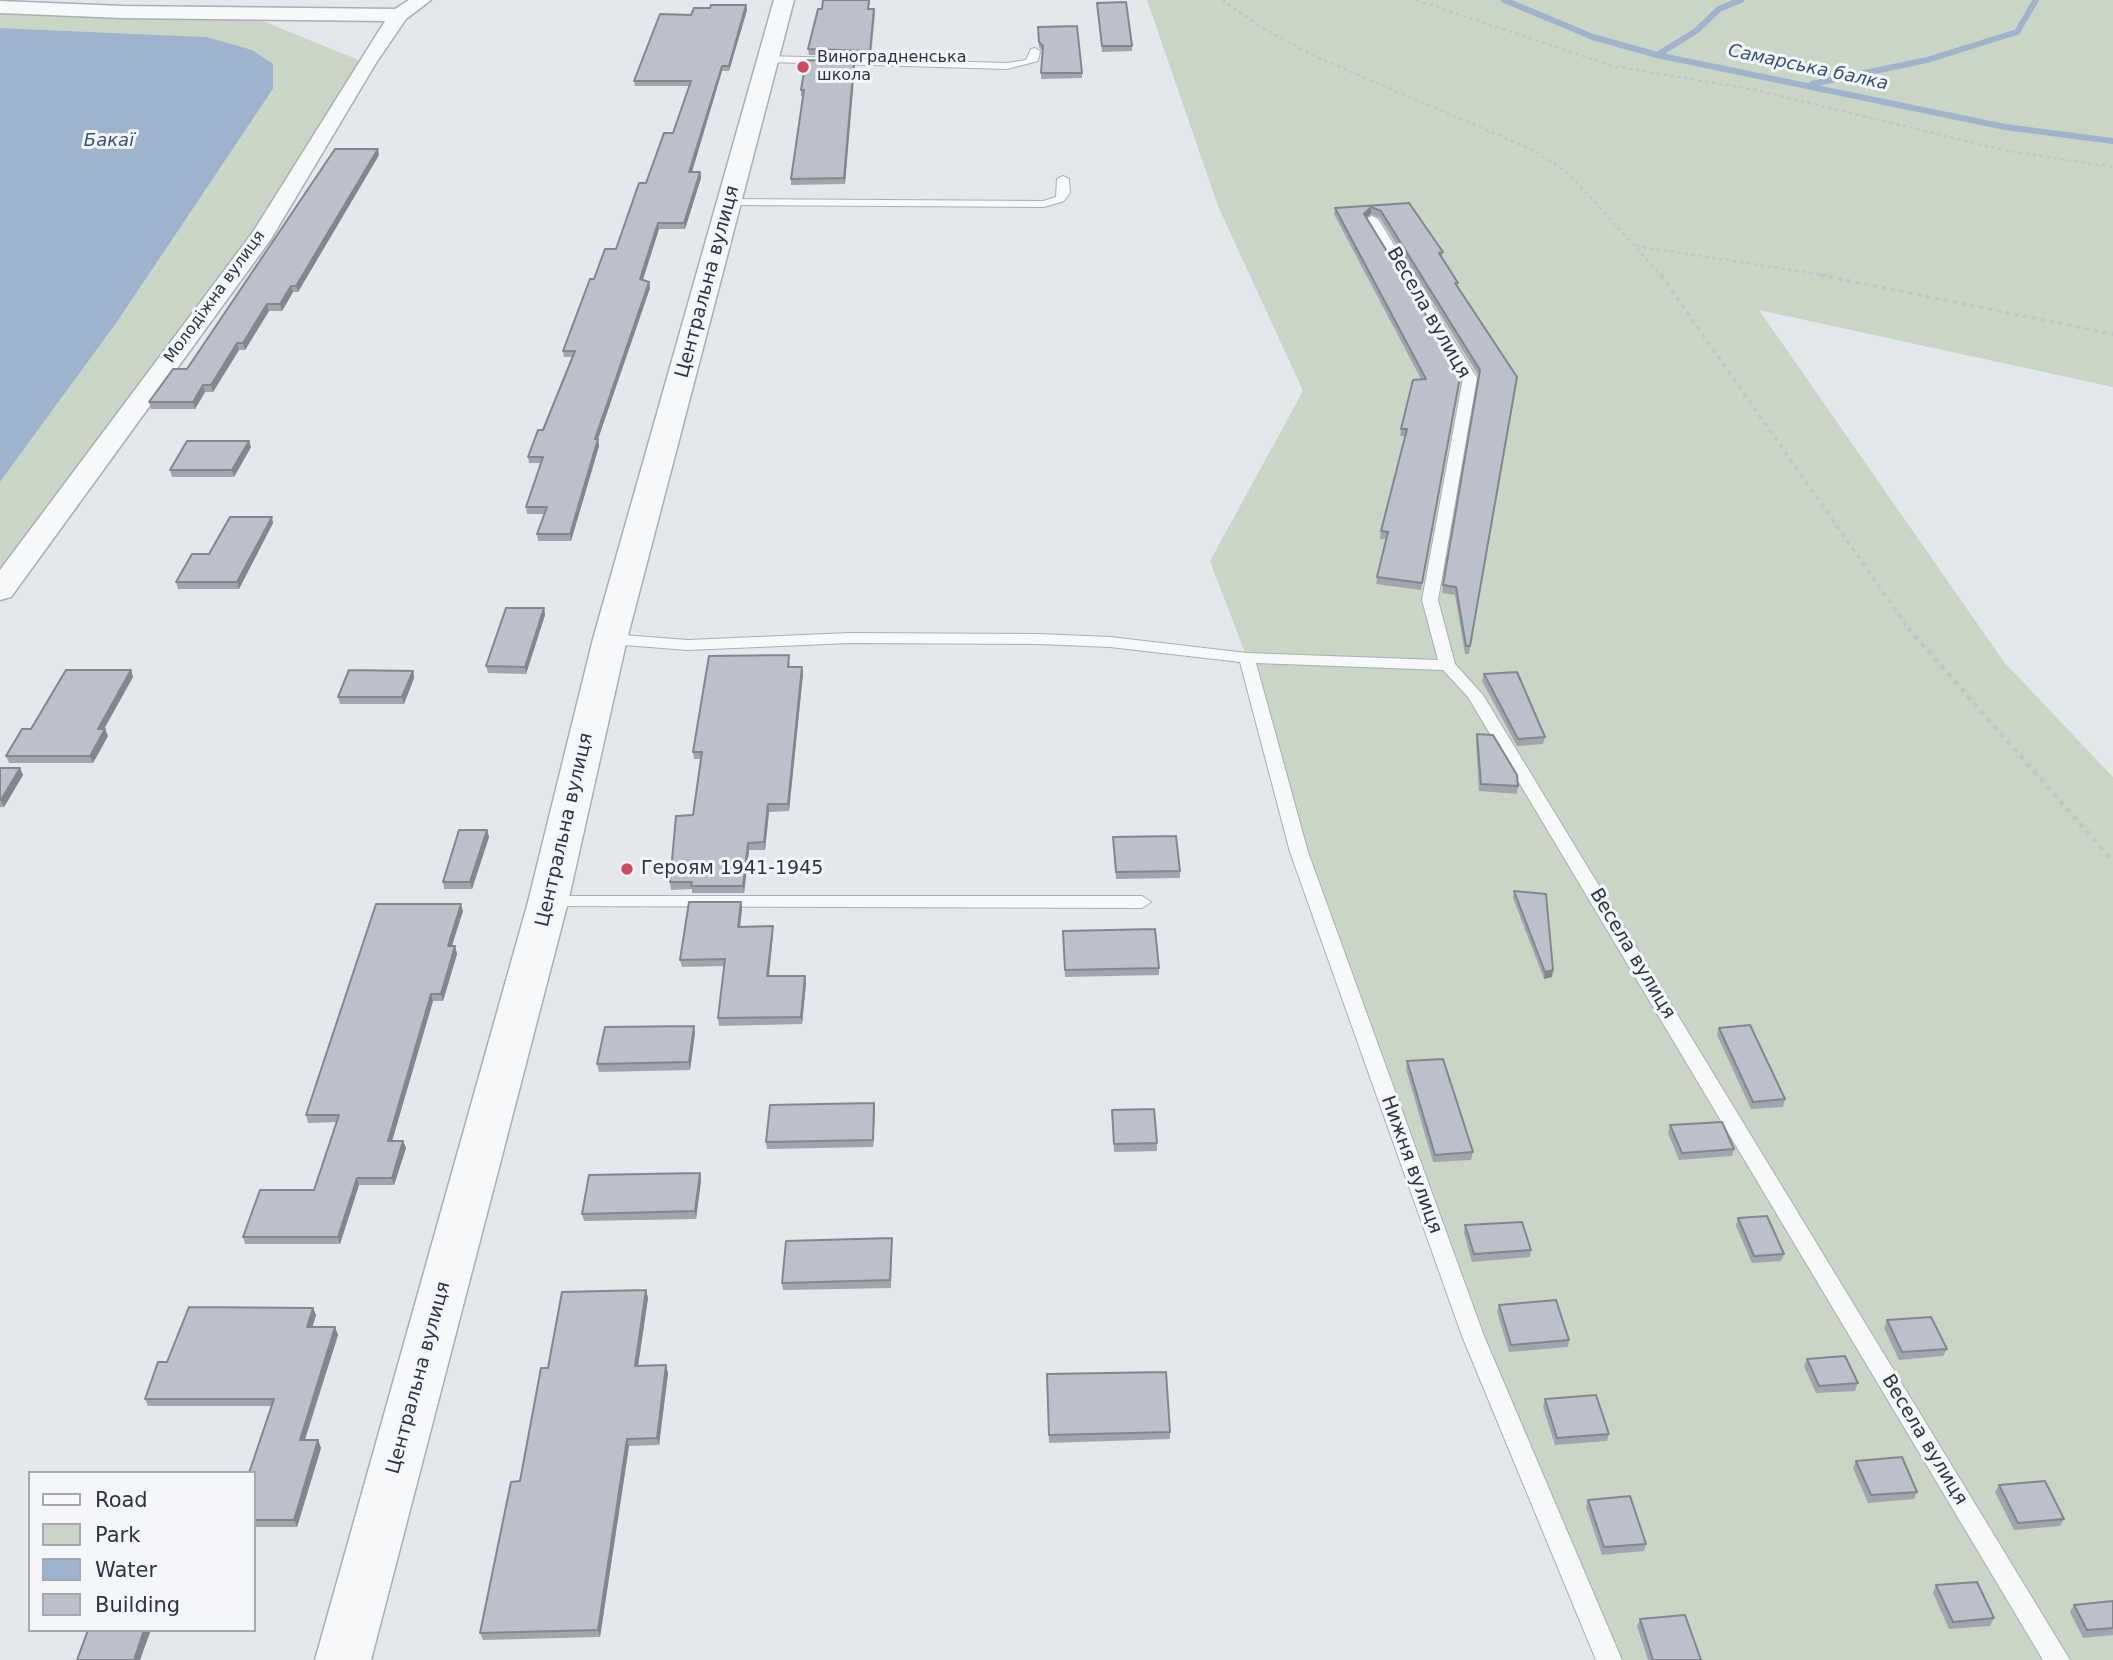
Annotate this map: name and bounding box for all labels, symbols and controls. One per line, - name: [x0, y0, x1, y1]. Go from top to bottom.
- water label: Самарська балка: [1726, 40, 1890, 96]
- place label: Виноградненська школа: [817, 48, 967, 86]
- marker: Виноградненська школа: [795, 59, 811, 75]
- water label: Бакаї: [84, 130, 134, 152]
- street label: Центральна вулиця: [671, 183, 745, 381]
- street label: Молодіжна вулиця: [161, 227, 269, 367]
- street label: Весела вулиця: [1381, 243, 1475, 383]
- street label: Центральна вулиця: [532, 731, 598, 929]
- place label: Героям 1941-1945: [641, 858, 823, 880]
- marker: Героям 1941-1945: [619, 861, 635, 877]
- street label: Весела вулиця: [1584, 885, 1680, 1023]
- street label: Нижня вулиця: [1376, 1093, 1446, 1237]
- street label: Центральна вулиця: [382, 1279, 456, 1477]
- street label: Весела вулиця: [1876, 1371, 1972, 1509]
- legend: [28, 1471, 256, 1632]
- text: Road: [95, 1488, 148, 1512]
- text: Park: [95, 1523, 140, 1547]
- text: Water: [95, 1558, 157, 1582]
- text: Building: [95, 1593, 180, 1617]

